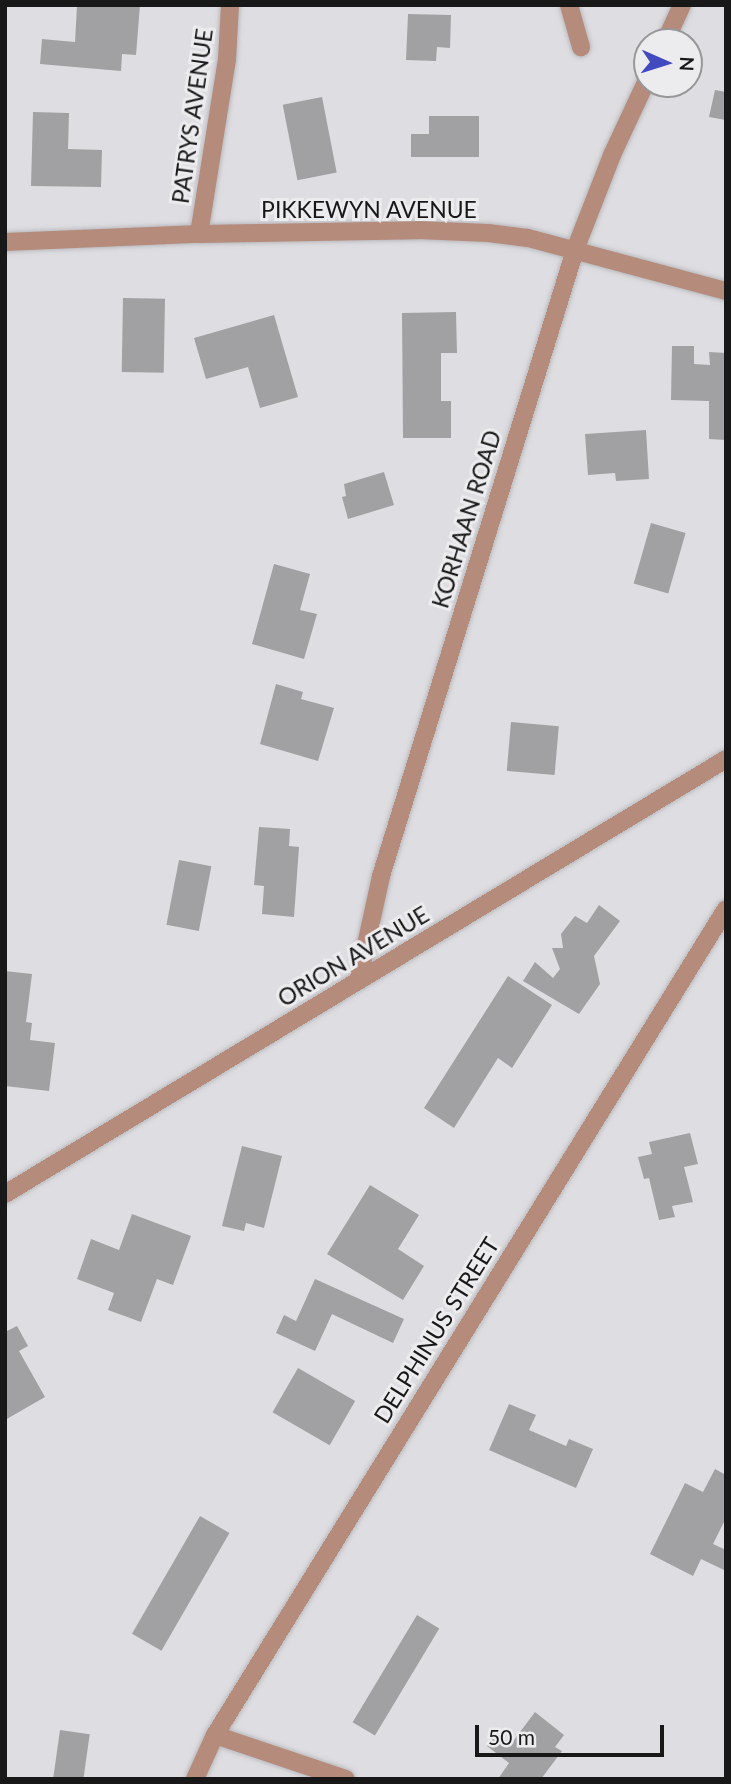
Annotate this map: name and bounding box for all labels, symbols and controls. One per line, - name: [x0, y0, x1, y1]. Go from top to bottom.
- street label: PATRYS AVENUE: [166, 26, 218, 206]
- north arrow: [633, 28, 703, 98]
- text: N: [676, 56, 699, 72]
- street label: PIKKEWYN AVENUE: [261, 195, 477, 223]
- street label: KORHAAN ROAD: [426, 427, 506, 611]
- street label: ORION AVENUE: [272, 900, 434, 1012]
- street label: DELPHINUS STREET: [368, 1232, 504, 1428]
- scale bar: [479, 1710, 668, 1754]
- text: 50 m: [488, 1724, 535, 1749]

